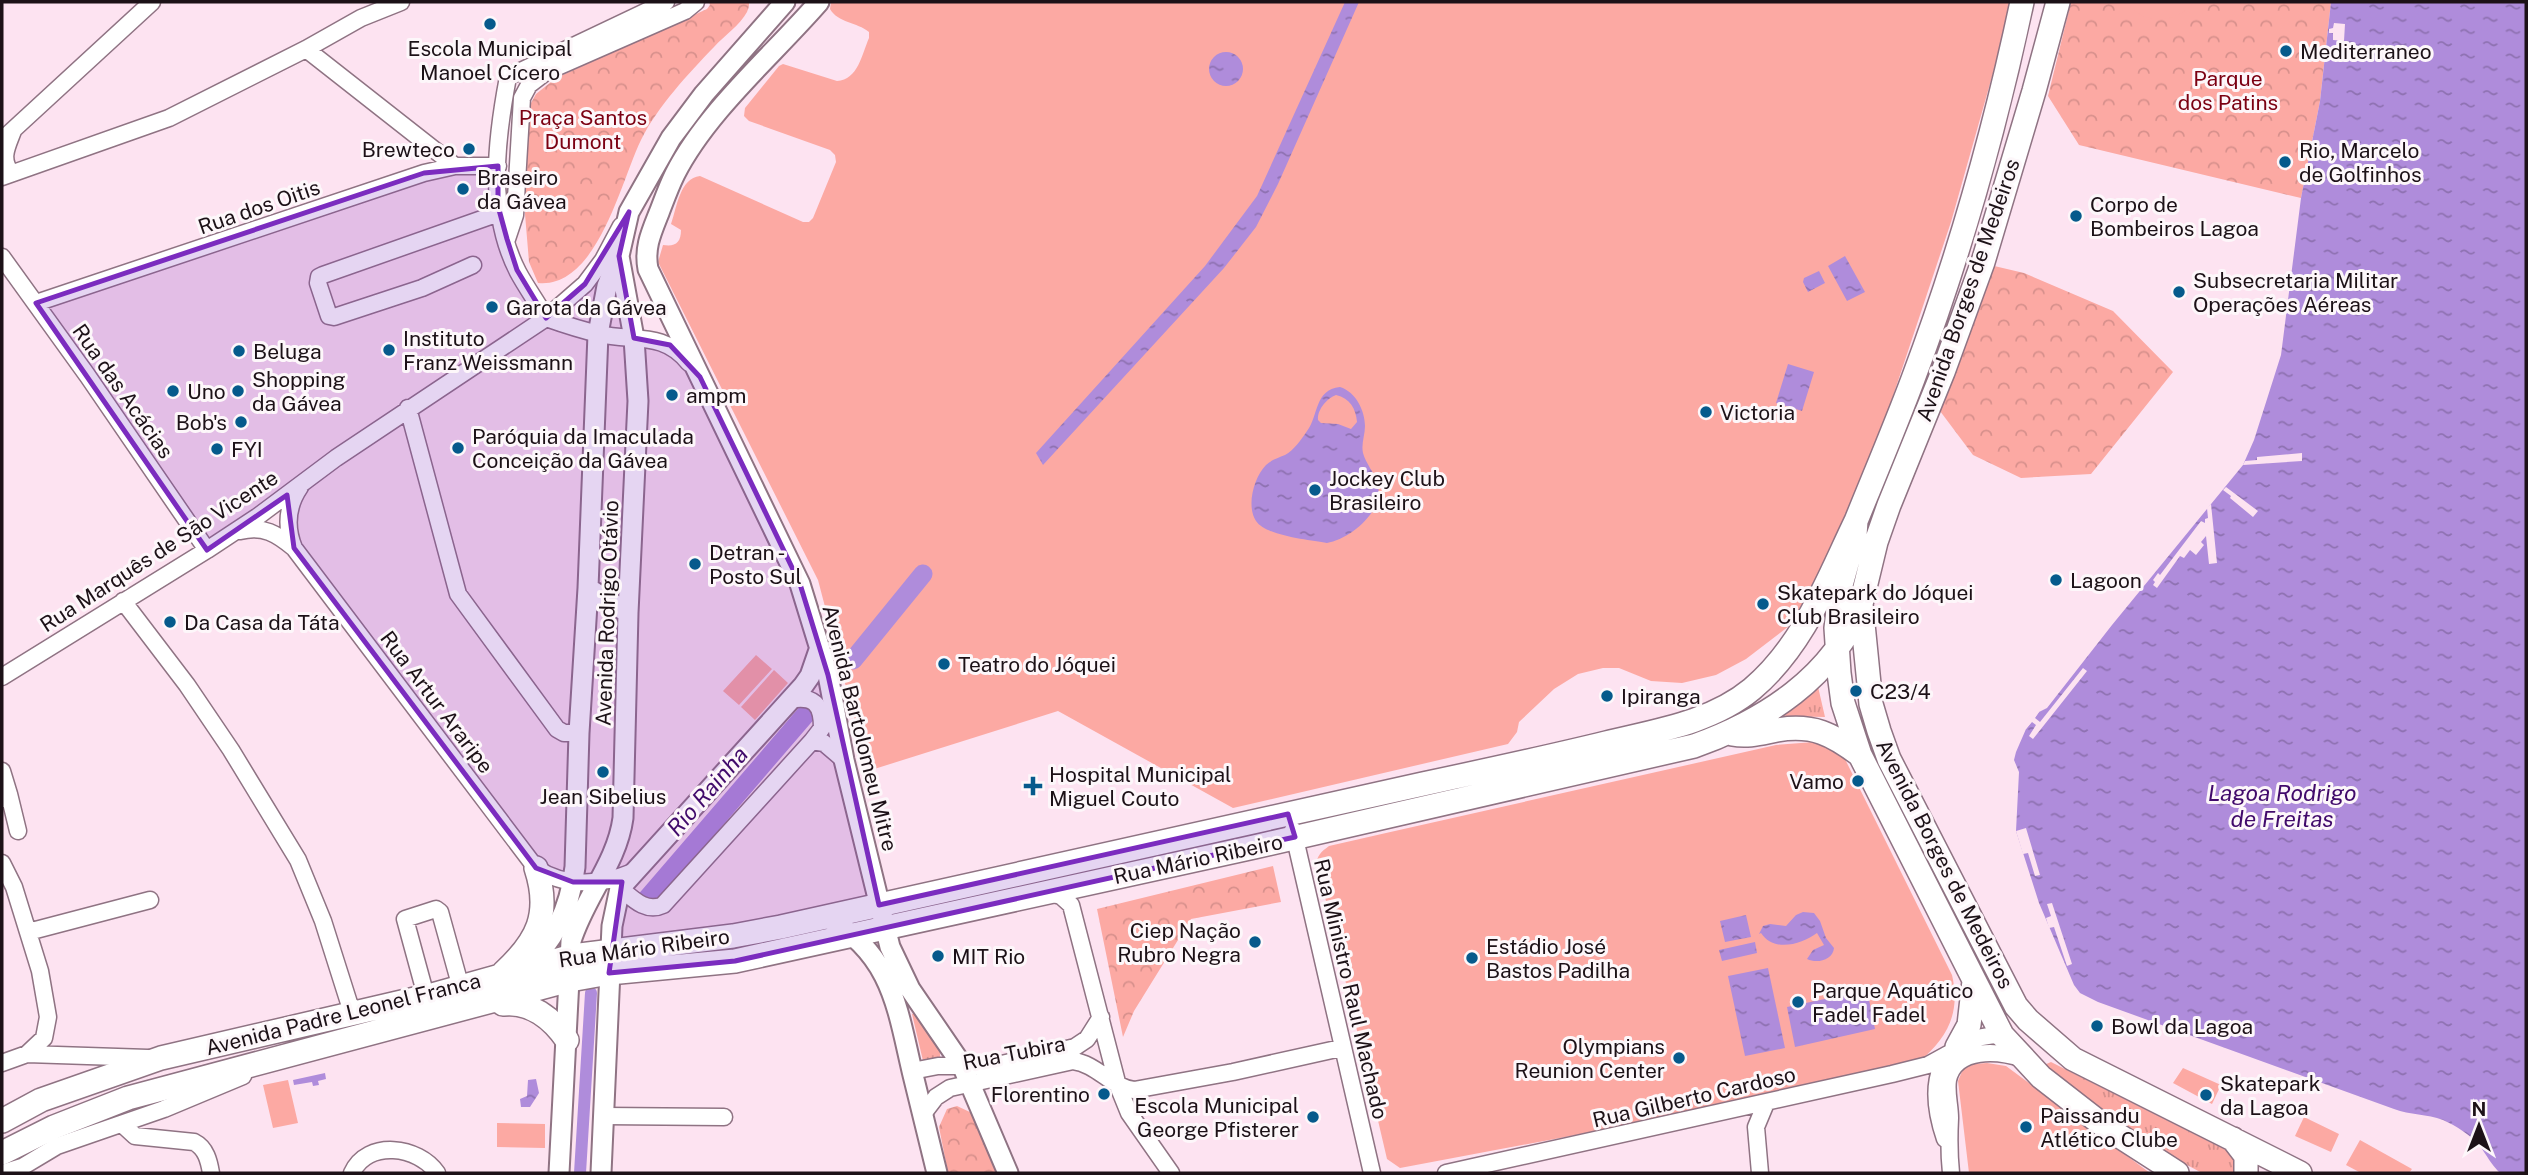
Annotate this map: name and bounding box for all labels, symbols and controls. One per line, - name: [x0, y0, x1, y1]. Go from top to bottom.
- marker: Escola Municipal Manoel Cícero: [482, 16, 498, 32]
- place label: Escola Municipal Manoel Cícero: [408, 36, 572, 85]
- place label: Mediterraneo: [2300, 39, 2432, 64]
- marker: Mediterraneo: [2278, 43, 2294, 59]
- park label: Parque dos Patins: [2178, 66, 2278, 115]
- park label: Praça Santos Dumont: [519, 105, 647, 154]
- place label: Brewteco: [362, 137, 455, 162]
- place label: Rio, Marcelo de Golfinhos: [2299, 138, 2422, 187]
- marker: Brewteco: [461, 141, 477, 157]
- marker: Rio, Marcelo de Golfinhos: [2277, 154, 2293, 170]
- street label: Avenida Borges de Medeiros: [1911, 155, 2025, 425]
- place label: Braseiro da Gávea: [477, 165, 567, 214]
- street label: Rua dos Oitis: [195, 174, 323, 240]
- marker: Braseiro da Gávea: [455, 181, 471, 197]
- place label: Corpo de Bombeiros Lagoa: [2090, 192, 2259, 241]
- marker: Corpo de Bombeiros Lagoa: [2068, 208, 2084, 224]
- place label: Subsecretaria Militar Operações Aéreas: [2193, 268, 2398, 317]
- marker: Subsecretaria Militar Operações Aéreas: [2171, 284, 2187, 300]
- place label: Garota da Gávea: [506, 295, 667, 320]
- marker: Garota da Gávea: [484, 299, 500, 315]
- street label: Rua das Acácias: [67, 319, 179, 463]
- place label: Instituto Franz Weissmann: [403, 326, 573, 375]
- place label: Beluga: [253, 339, 322, 364]
- marker: Instituto Franz Weissmann: [381, 342, 397, 358]
- marker: Beluga: [231, 343, 247, 359]
- place label: Shopping da Gávea: [252, 367, 346, 416]
- place label: Uno: [187, 379, 226, 404]
- marker: Uno: [165, 383, 181, 399]
- marker: Shopping da Gávea: [230, 383, 246, 399]
- place label: ampm: [686, 383, 746, 408]
- marker: ampm: [664, 387, 680, 403]
- place label: Victoria: [1720, 400, 1795, 425]
- marker: Victoria: [1698, 404, 1714, 420]
- place label: Bob's: [176, 410, 227, 435]
- marker: Bob's: [233, 414, 249, 430]
- place label: Paróquia da Imaculada Conceição da Gávea: [472, 424, 694, 473]
- place label: FYI: [231, 437, 263, 462]
- marker: Paróquia da Imaculada Conceição da Gávea: [450, 440, 466, 456]
- marker: FYI: [209, 441, 225, 457]
- street label: Rua Marquês de São Vicente: [35, 465, 283, 637]
- place label: Jockey Club Brasileiro: [1329, 466, 1445, 515]
- marker: Jockey Club Brasileiro: [1307, 482, 1323, 498]
- street label: Avenida Rodrigo Otávio: [591, 500, 623, 726]
- place label: Detran - Posto Sul: [709, 540, 802, 589]
- marker: Detran - Posto Sul: [687, 556, 703, 572]
- place label: Lagoon: [2070, 568, 2142, 593]
- marker: Lagoon: [2048, 572, 2064, 588]
- place label: Skatepark do Jóquei Club Brasileiro: [1777, 580, 1974, 629]
- marker: Skatepark do Jóquei Club Brasileiro: [1755, 596, 1771, 612]
- street label: Avenida Bartolomeu Mitre: [817, 602, 903, 854]
- place label: Da Casa da Táta: [184, 610, 340, 635]
- marker: Da Casa da Táta: [162, 614, 178, 630]
- street label: Rua Artur Araripe: [375, 626, 499, 778]
- place label: Teatro do Jóquei: [958, 652, 1116, 677]
- marker: Teatro do Jóquei: [936, 656, 952, 672]
- place label: C23/4: [1870, 679, 1931, 704]
- marker: C23/4: [1848, 683, 1864, 699]
- place label: Ipiranga: [1621, 684, 1701, 709]
- marker: Ipiranga: [1599, 688, 1615, 704]
- street label: Avenida Borges de Medeiros: [1871, 735, 2019, 993]
- water label: Rio Rainha: [661, 741, 753, 841]
- place label: Hospital Municipal Miguel Couto: [1049, 762, 1231, 811]
- marker: Jean Sibelius: [595, 764, 611, 780]
- place label: Vamo: [1789, 769, 1844, 794]
- marker: Vamo: [1850, 773, 1866, 789]
- marker: Hospital Municipal Miguel Couto: [1023, 776, 1043, 796]
- water label: Lagoa Rodrigo de Freitas: [2208, 779, 2356, 832]
- place label: Jean Sibelius: [540, 784, 666, 809]
- street label: Rua Mário Ribeiro: [1111, 829, 1285, 889]
- street label: Rua Ministro Raul Machado: [1309, 856, 1393, 1122]
- place label: Ciep Nação Rubro Negra: [1117, 918, 1241, 967]
- street label: Rua Mário Ribeiro: [557, 924, 731, 972]
- marker: Ciep Nação Rubro Negra: [1247, 934, 1263, 950]
- place label: Estádio José Bastos Padilha: [1486, 934, 1630, 983]
- place label: MIT Rio: [952, 944, 1025, 969]
- marker: MIT Rio: [930, 948, 946, 964]
- marker: Estádio José Bastos Padilha: [1464, 950, 1480, 966]
- street label: Avenida Padre Leonel Franca: [203, 968, 483, 1060]
- place label: Parque Aquático Fadel Fadel: [1812, 978, 1973, 1027]
- marker: Parque Aquático Fadel Fadel: [1790, 994, 1806, 1010]
- place label: Bowl da Lagoa: [2111, 1014, 2253, 1039]
- marker: Bowl da Lagoa: [2089, 1018, 2105, 1034]
- street label: Rua Tubira: [961, 1031, 1067, 1075]
- place label: Olympians Reunion Center: [1515, 1034, 1665, 1083]
- marker: Olympians Reunion Center: [1671, 1050, 1687, 1066]
- street label: Rua Gilberto Cardoso: [1590, 1061, 1798, 1133]
- place label: Skatepark da Lagoa: [2220, 1071, 2321, 1120]
- place label: Florentino: [991, 1082, 1090, 1107]
- marker: Florentino: [1096, 1086, 1112, 1102]
- marker: Skatepark da Lagoa: [2198, 1087, 2214, 1103]
- north arrow: [2444, 1091, 2514, 1161]
- place label: Escola Municipal George Pfisterer: [1134, 1093, 1299, 1142]
- text: N: [2472, 1098, 2486, 1120]
- place label: Paissandu Atlético Clube: [2040, 1103, 2178, 1152]
- marker: Escola Municipal George Pfisterer: [1305, 1109, 1321, 1125]
- marker: Paissandu Atlético Clube: [2018, 1119, 2034, 1135]

